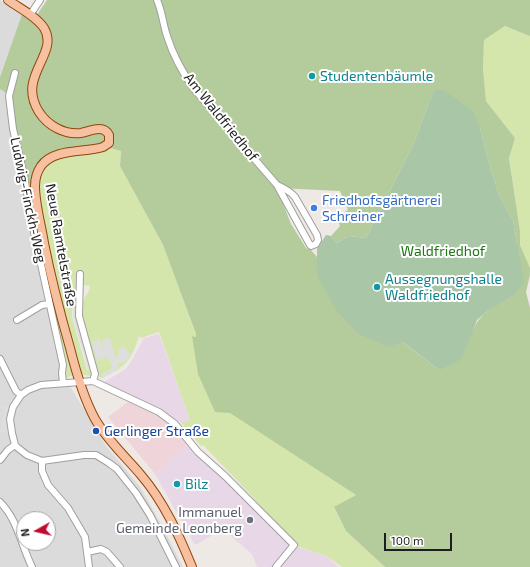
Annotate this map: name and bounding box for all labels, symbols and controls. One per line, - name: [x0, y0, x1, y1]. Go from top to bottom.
- place label: Studentenbäumle: [320, 68, 433, 84]
- street label: Am Waldfriedhof: [180, 70, 262, 164]
- marker: Studentenbäumle: [307, 71, 317, 81]
- street label: Ludwig-Finckh-Weg: [6, 136, 50, 264]
- street label: Neue Ramtelstraße: [42, 182, 80, 308]
- place label: Friedhofsgärtnerei Schreiner: [322, 192, 441, 224]
- marker: Friedhofsgärtnerei Schreiner: [309, 203, 319, 213]
- park label: Waldfriedhof: [401, 243, 485, 259]
- place label: Aussegnungshalle Waldfriedhof: [385, 271, 502, 304]
- marker: Aussegnungshalle Waldfriedhof: [372, 282, 382, 292]
- place label: Gerlinger Straße: [104, 423, 209, 439]
- marker: Gerlinger Straße: [91, 426, 101, 436]
- place label: Bilz: [185, 476, 208, 492]
- marker: Bilz: [172, 479, 182, 489]
- place label: Immanuel Gemeinde Leonberg: [116, 504, 242, 536]
- north arrow: [16, 511, 56, 551]
- marker: Immanuel Gemeinde Leonberg: [245, 515, 255, 525]
- scale bar: [386, 525, 454, 551]
- text: N: [18, 528, 32, 537]
- text: 100 m: [391, 533, 423, 547]

